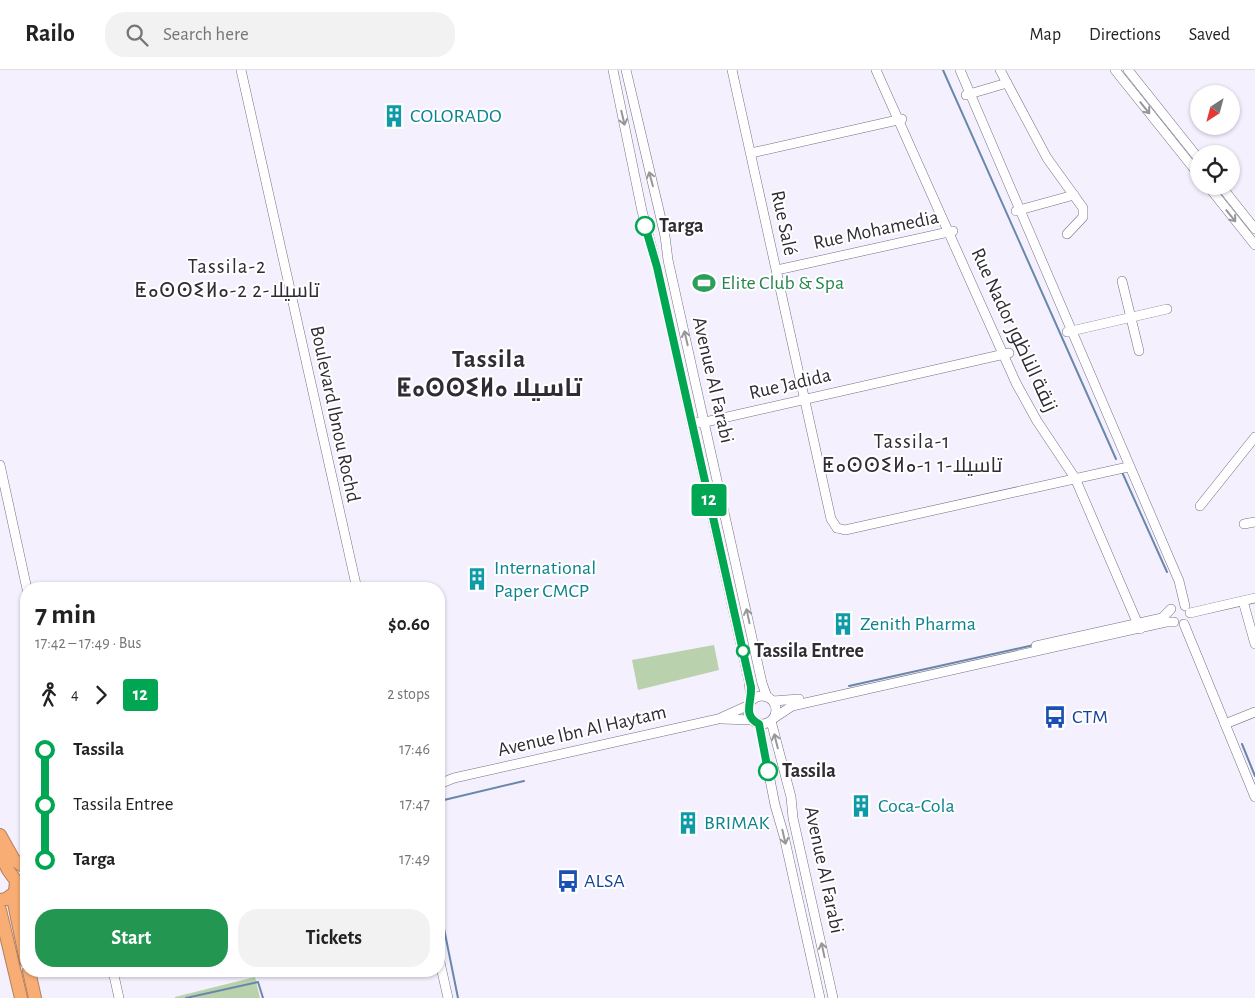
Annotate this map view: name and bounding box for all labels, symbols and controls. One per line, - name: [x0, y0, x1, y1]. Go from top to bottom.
- search box: [105, 12, 455, 57]
- icon: search: [123, 21, 151, 49]
- text: Railo: [25, 22, 75, 46]
- text: Search here: [163, 25, 249, 44]
- text: Map: [1030, 26, 1061, 44]
- text: Directions: [1089, 26, 1161, 44]
- text: Saved: [1189, 26, 1230, 44]
- north arrow: [1190, 85, 1240, 135]
- map controls: [1190, 85, 1240, 195]
- one-way arrow: [1140, 101, 1151, 114]
- building icon: COLORADO: [381, 103, 407, 129]
- place label: COLORADO: [410, 106, 502, 126]
- one-way arrow: [619, 109, 628, 125]
- button: locate: [1190, 145, 1240, 195]
- one-way arrow: [646, 171, 655, 187]
- street label: Rue Salé: [767, 189, 801, 257]
- street label: Rue Mohamedia: [811, 207, 941, 253]
- one-way arrow: [1226, 209, 1237, 222]
- marker: Targa: [635, 216, 655, 236]
- place label: Targa: [659, 216, 704, 236]
- street label: Rue Nador زنقة الناظور: [966, 245, 1061, 415]
- district label: Tassila-2 ⵟⴰⵙⵙⵉⵍⴰ-2 2-تاسيلا: [134, 256, 320, 301]
- sports icon: Elite Club & Spa: [691, 270, 717, 296]
- place label: Elite Club & Spa: [721, 273, 844, 293]
- street label: Avenue Al Farabi: [689, 315, 737, 445]
- street label: Boulevard Ibnou Rochd: [307, 324, 363, 504]
- one-way arrow: [681, 330, 690, 346]
- district label: Tassila ⵟⴰⵙⵙⵉⵍⴰ تاسيلا: [396, 347, 583, 401]
- street label: Rue Jadida: [747, 365, 833, 403]
- district label: Tassila-1 ⵟⴰⵙⵙⵉⵍⴰ-1 1-تاسيلا: [822, 431, 1003, 476]
- line badge: 12: [686, 484, 732, 516]
- text: 12: [702, 491, 716, 509]
- place label: International Paper CMCP: [494, 558, 596, 601]
- building icon: International Paper CMCP: [464, 566, 490, 592]
- text: 7 min: [35, 601, 96, 629]
- one-way arrow: [742, 608, 752, 624]
- building icon: Zenith Pharma: [830, 611, 856, 637]
- place label: Zenith Pharma: [860, 614, 976, 634]
- text: $0.60: [388, 615, 430, 634]
- text: 17:42 – 17:49 · Bus: [35, 635, 141, 651]
- place label: Tassila Entree: [754, 641, 864, 661]
- marker: Tassila Entree: [736, 644, 750, 658]
- icon: walk: [35, 681, 63, 709]
- icon: forward: [87, 681, 115, 709]
- text: 4: [71, 686, 79, 702]
- text: 12: [133, 686, 148, 704]
- text: 2 stops: [387, 686, 430, 702]
- street label: Avenue Ibn Al Haytam: [496, 702, 668, 760]
- bus stop icon: CTM: [1042, 704, 1068, 730]
- place label: CTM: [1072, 707, 1108, 727]
- one-way arrow: [771, 733, 780, 749]
- text: Tassila: [73, 740, 124, 759]
- text: 17:46: [399, 741, 430, 757]
- marker: Tassila: [758, 761, 778, 781]
- place label: Tassila: [782, 761, 836, 781]
- building icon: Coca-Cola: [848, 793, 874, 819]
- text: Tassila Entree: [73, 795, 174, 814]
- text: 17:47: [400, 796, 430, 812]
- place label: Coca-Cola: [878, 796, 955, 816]
- street label: Avenue Al Farabi: [801, 805, 847, 935]
- building icon: BRIMAK: [675, 810, 701, 836]
- place label: BRIMAK: [704, 813, 770, 833]
- one-way arrow: [780, 828, 789, 844]
- text: Targa: [73, 850, 115, 869]
- text: 17:49: [399, 851, 430, 867]
- bus stop icon: ALSA: [555, 868, 581, 894]
- place label: ALSA: [584, 871, 625, 891]
- button: Start: [35, 909, 228, 967]
- button: Tickets: [238, 909, 430, 967]
- one-way arrow: [817, 943, 827, 959]

